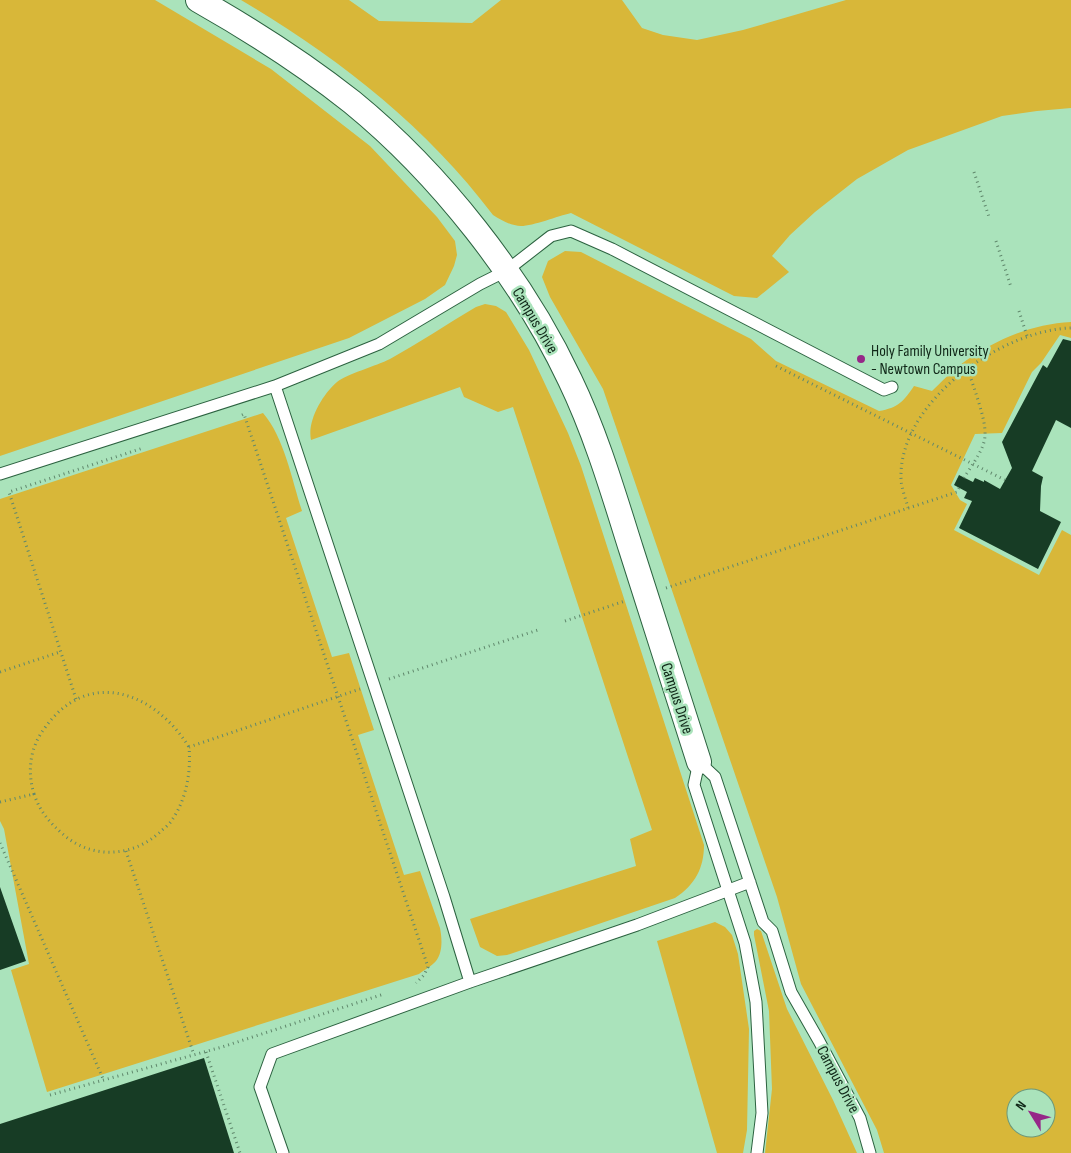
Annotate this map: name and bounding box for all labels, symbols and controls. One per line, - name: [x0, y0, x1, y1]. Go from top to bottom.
- street label: Campus Drive: [508, 284, 562, 357]
- place label: Holy Family University - Newtown Campus: [871, 342, 989, 379]
- marker: Holy Family University - Newtown Campus: [855, 353, 867, 365]
- street label: Campus Drive: [656, 661, 697, 736]
- street label: Campus Drive: [812, 1043, 863, 1117]
- north arrow: [1006, 1088, 1056, 1138]
- text: N: [1012, 1097, 1030, 1114]

